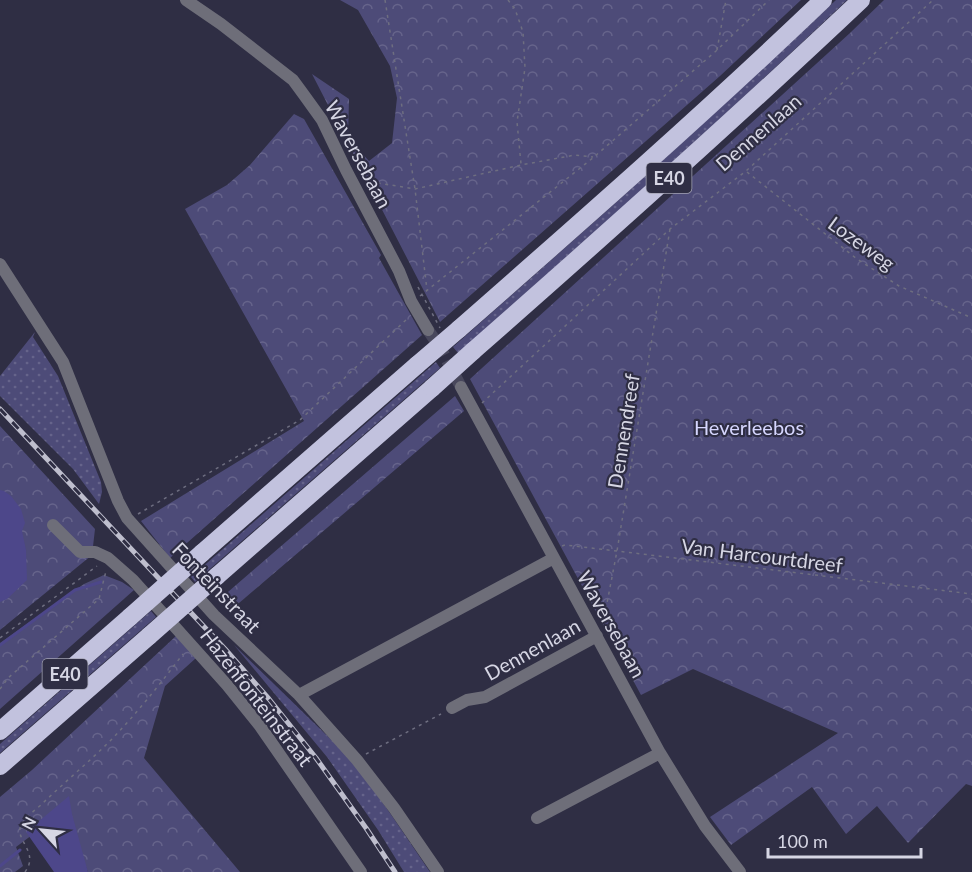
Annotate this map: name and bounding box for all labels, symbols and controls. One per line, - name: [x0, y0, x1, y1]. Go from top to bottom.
- street label: Dennenlaan: [710, 88, 806, 176]
- street label: Waversebaan: [321, 96, 397, 212]
- road number: E40: [646, 163, 692, 193]
- street label: Lozeweg: [824, 211, 900, 275]
- street label: Dennendreef: [602, 372, 644, 490]
- park label: Heverleebos: [694, 415, 804, 439]
- street label: Van Harcourtdreef: [680, 533, 844, 577]
- street label: Fonteinstraat: [168, 537, 266, 637]
- street label: Waversebaan: [573, 566, 651, 682]
- street label: Dennenlaan: [480, 613, 584, 685]
- street label: Hazenfonteinstraat: [196, 623, 318, 771]
- road number: E40: [42, 659, 88, 689]
- north arrow: [12, 800, 72, 860]
- text: N: [17, 813, 39, 833]
- scale bar: [768, 821, 921, 859]
- text: 100 m: [777, 830, 828, 852]

